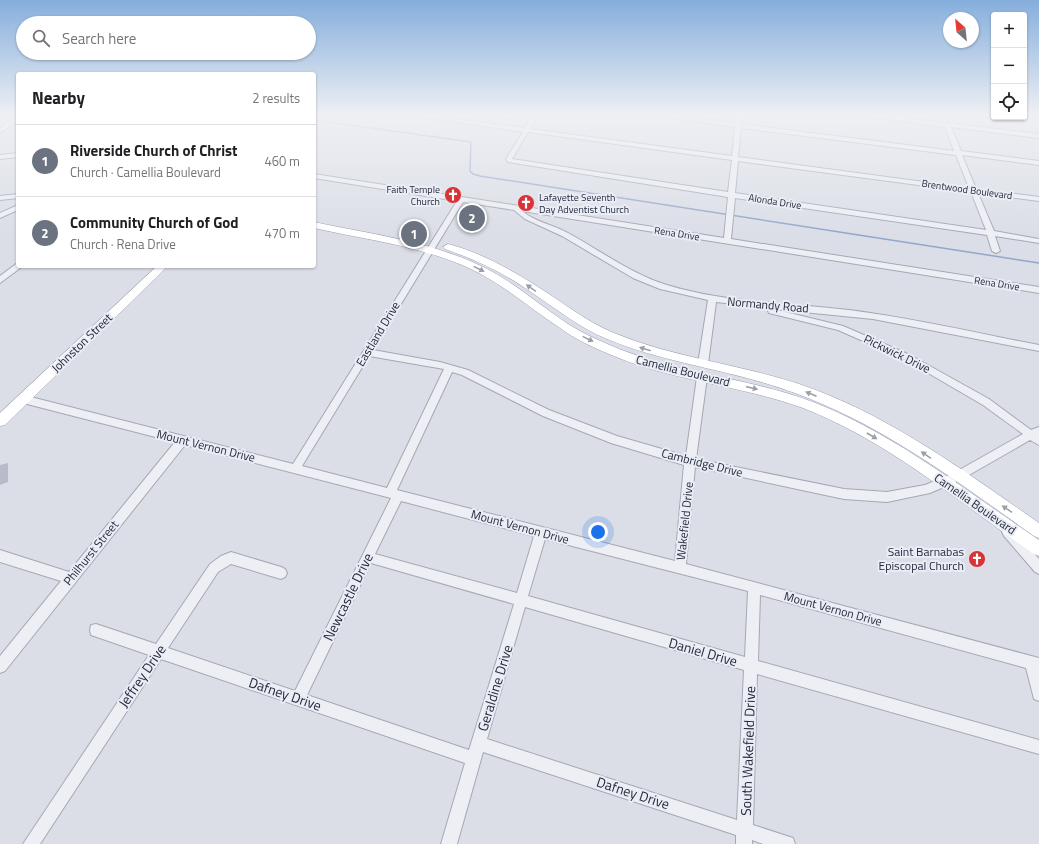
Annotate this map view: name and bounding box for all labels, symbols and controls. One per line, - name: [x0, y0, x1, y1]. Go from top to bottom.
- north arrow: [943, 12, 979, 48]
- map controls: [991, 12, 1027, 120]
- button: +: [991, 12, 1027, 48]
- search box: [16, 16, 316, 60]
- icon: search: [30, 27, 52, 49]
- text: Search here: [62, 27, 136, 50]
- button: −: [991, 48, 1027, 84]
- button: locate: [991, 84, 1027, 120]
- text: Nearby: [32, 85, 85, 111]
- text: 2 results: [252, 88, 300, 108]
- text: Riverside Church of Christ: [70, 139, 238, 162]
- text: 1: [41, 151, 49, 171]
- text: 460 m: [264, 151, 300, 171]
- text: Church · Camellia Boulevard: [70, 162, 221, 182]
- street label: Brentwood Boulevard: [921, 176, 1013, 203]
- place label: Faith Temple Church: [386, 182, 440, 209]
- church icon: Faith Temple Church: [443, 185, 463, 205]
- place label: Lafayette Seventh Day Adventist Church: [539, 190, 629, 217]
- street label: Alonda Drive: [747, 190, 802, 213]
- church icon: Lafayette Seventh Day Adventist Church: [516, 193, 536, 213]
- pin: 2: [459, 203, 485, 233]
- text: Community Church of God: [70, 211, 239, 234]
- pin: 1: [401, 219, 427, 249]
- text: 2: [41, 223, 49, 243]
- text: 470 m: [264, 223, 300, 243]
- street label: Rena Drive: [653, 223, 701, 244]
- text: Church · Rena Drive: [70, 234, 176, 254]
- one-way arrow: [473, 266, 484, 272]
- street label: Rena Drive: [973, 273, 1021, 294]
- one-way arrow: [526, 284, 537, 292]
- street label: Normandy Road: [726, 291, 810, 318]
- street label: Eastland Drive: [351, 298, 404, 370]
- street label: Johnston Street: [47, 308, 117, 377]
- street label: Pickwick Drive: [861, 329, 934, 378]
- one-way arrow: [582, 336, 593, 343]
- one-way arrow: [639, 346, 651, 352]
- street label: Camellia Boulevard: [634, 350, 732, 391]
- one-way arrow: [746, 385, 758, 391]
- one-way arrow: [805, 390, 817, 396]
- street label: Mount Vernon Drive: [155, 424, 257, 467]
- one-way arrow: [866, 433, 878, 440]
- street label: Cambridge Drive: [659, 443, 745, 482]
- one-way arrow: [920, 451, 931, 458]
- street label: Camellia Boulevard: [930, 468, 1020, 539]
- street label: Wakefield Drive: [671, 481, 698, 561]
- street label: Mount Vernon Drive: [469, 504, 571, 549]
- one-way arrow: [1001, 505, 1012, 513]
- street label: Philhurst Street: [58, 515, 123, 589]
- your location: [588, 522, 608, 542]
- place label: Saint Barnabas Episcopal Church: [879, 542, 964, 575]
- street label: Newcastle Drive: [317, 549, 378, 644]
- church icon: Saint Barnabas Episcopal Church: [967, 549, 987, 569]
- street label: Mount Vernon Drive: [782, 586, 884, 631]
- street label: Daniel Drive: [666, 632, 740, 671]
- street label: Jeffrey Drive: [113, 640, 171, 712]
- street label: Geraldine Drive: [471, 642, 518, 734]
- street label: Dafney Drive: [246, 671, 324, 716]
- street label: South Wakefield Drive: [735, 686, 760, 816]
- street label: Dafney Drive: [594, 771, 672, 814]

